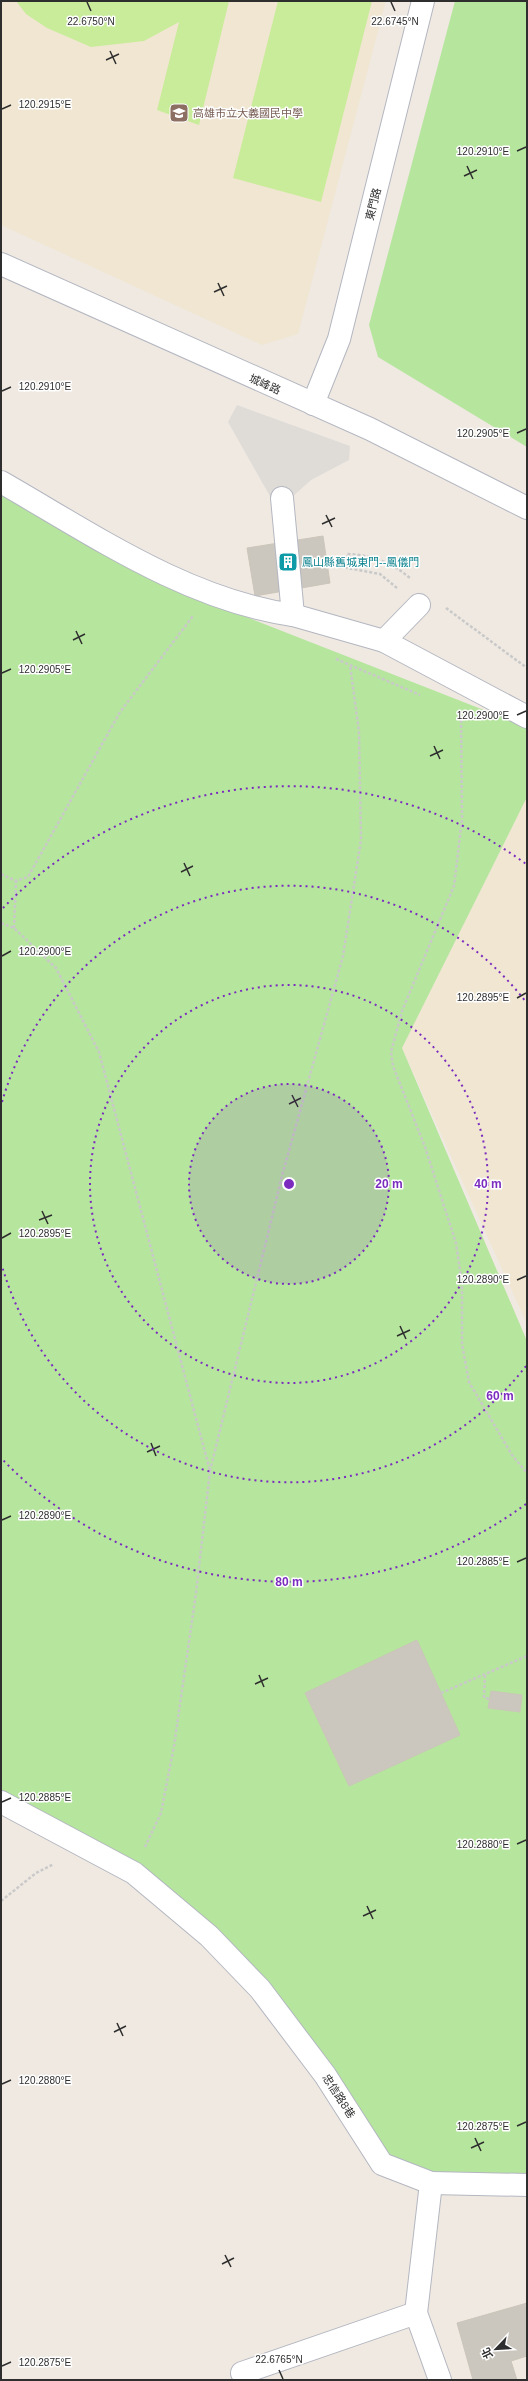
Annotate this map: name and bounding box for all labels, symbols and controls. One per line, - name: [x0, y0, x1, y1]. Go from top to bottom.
- text: 22.6750°N: [67, 16, 115, 27]
- text: 22.6745°N: [371, 16, 419, 27]
- text: 120.2915°E: [19, 99, 72, 110]
- school or university icon: 高雄市立大義國民中學: [168, 102, 190, 124]
- place label: 高雄市立大義國民中學: [193, 107, 303, 119]
- text: 120.2910°E: [457, 146, 510, 157]
- street label: 東門路: [363, 187, 383, 221]
- street label: 城峰路: [247, 372, 283, 396]
- text: 120.2910°E: [19, 381, 72, 392]
- text: 120.2905°E: [457, 428, 510, 439]
- building icon: 鳳山縣舊城東門--鳳儀門: [277, 551, 299, 573]
- place label: 鳳山縣舊城東門--鳳儀門: [302, 556, 419, 568]
- text: 120.2905°E: [19, 664, 72, 675]
- text: 120.2900°E: [457, 710, 510, 721]
- text: 120.2900°E: [19, 946, 72, 957]
- text: 120.2895°E: [457, 992, 510, 1003]
- centre of rings: [282, 1177, 296, 1191]
- text: 20 m: [375, 1177, 403, 1191]
- text: 40 m: [474, 1177, 502, 1191]
- text: 120.2895°E: [19, 1228, 72, 1239]
- text: 120.2890°E: [457, 1274, 510, 1285]
- text: 60 m: [486, 1389, 514, 1403]
- text: 120.2890°E: [19, 1510, 72, 1521]
- text: 120.2885°E: [457, 1556, 510, 1567]
- text: 80 m: [275, 1575, 303, 1589]
- text: 120.2885°E: [19, 1792, 72, 1803]
- text: 120.2880°E: [457, 1839, 510, 1850]
- street label: 忠信路8巷: [320, 2072, 358, 2120]
- text: 120.2880°E: [19, 2075, 72, 2086]
- text: 120.2875°E: [457, 2121, 510, 2132]
- north arrow: [476, 2329, 516, 2369]
- text: 北: [479, 2346, 495, 2361]
- text: 22.6765°N: [255, 2354, 303, 2365]
- text: 120.2875°E: [19, 2357, 72, 2368]

